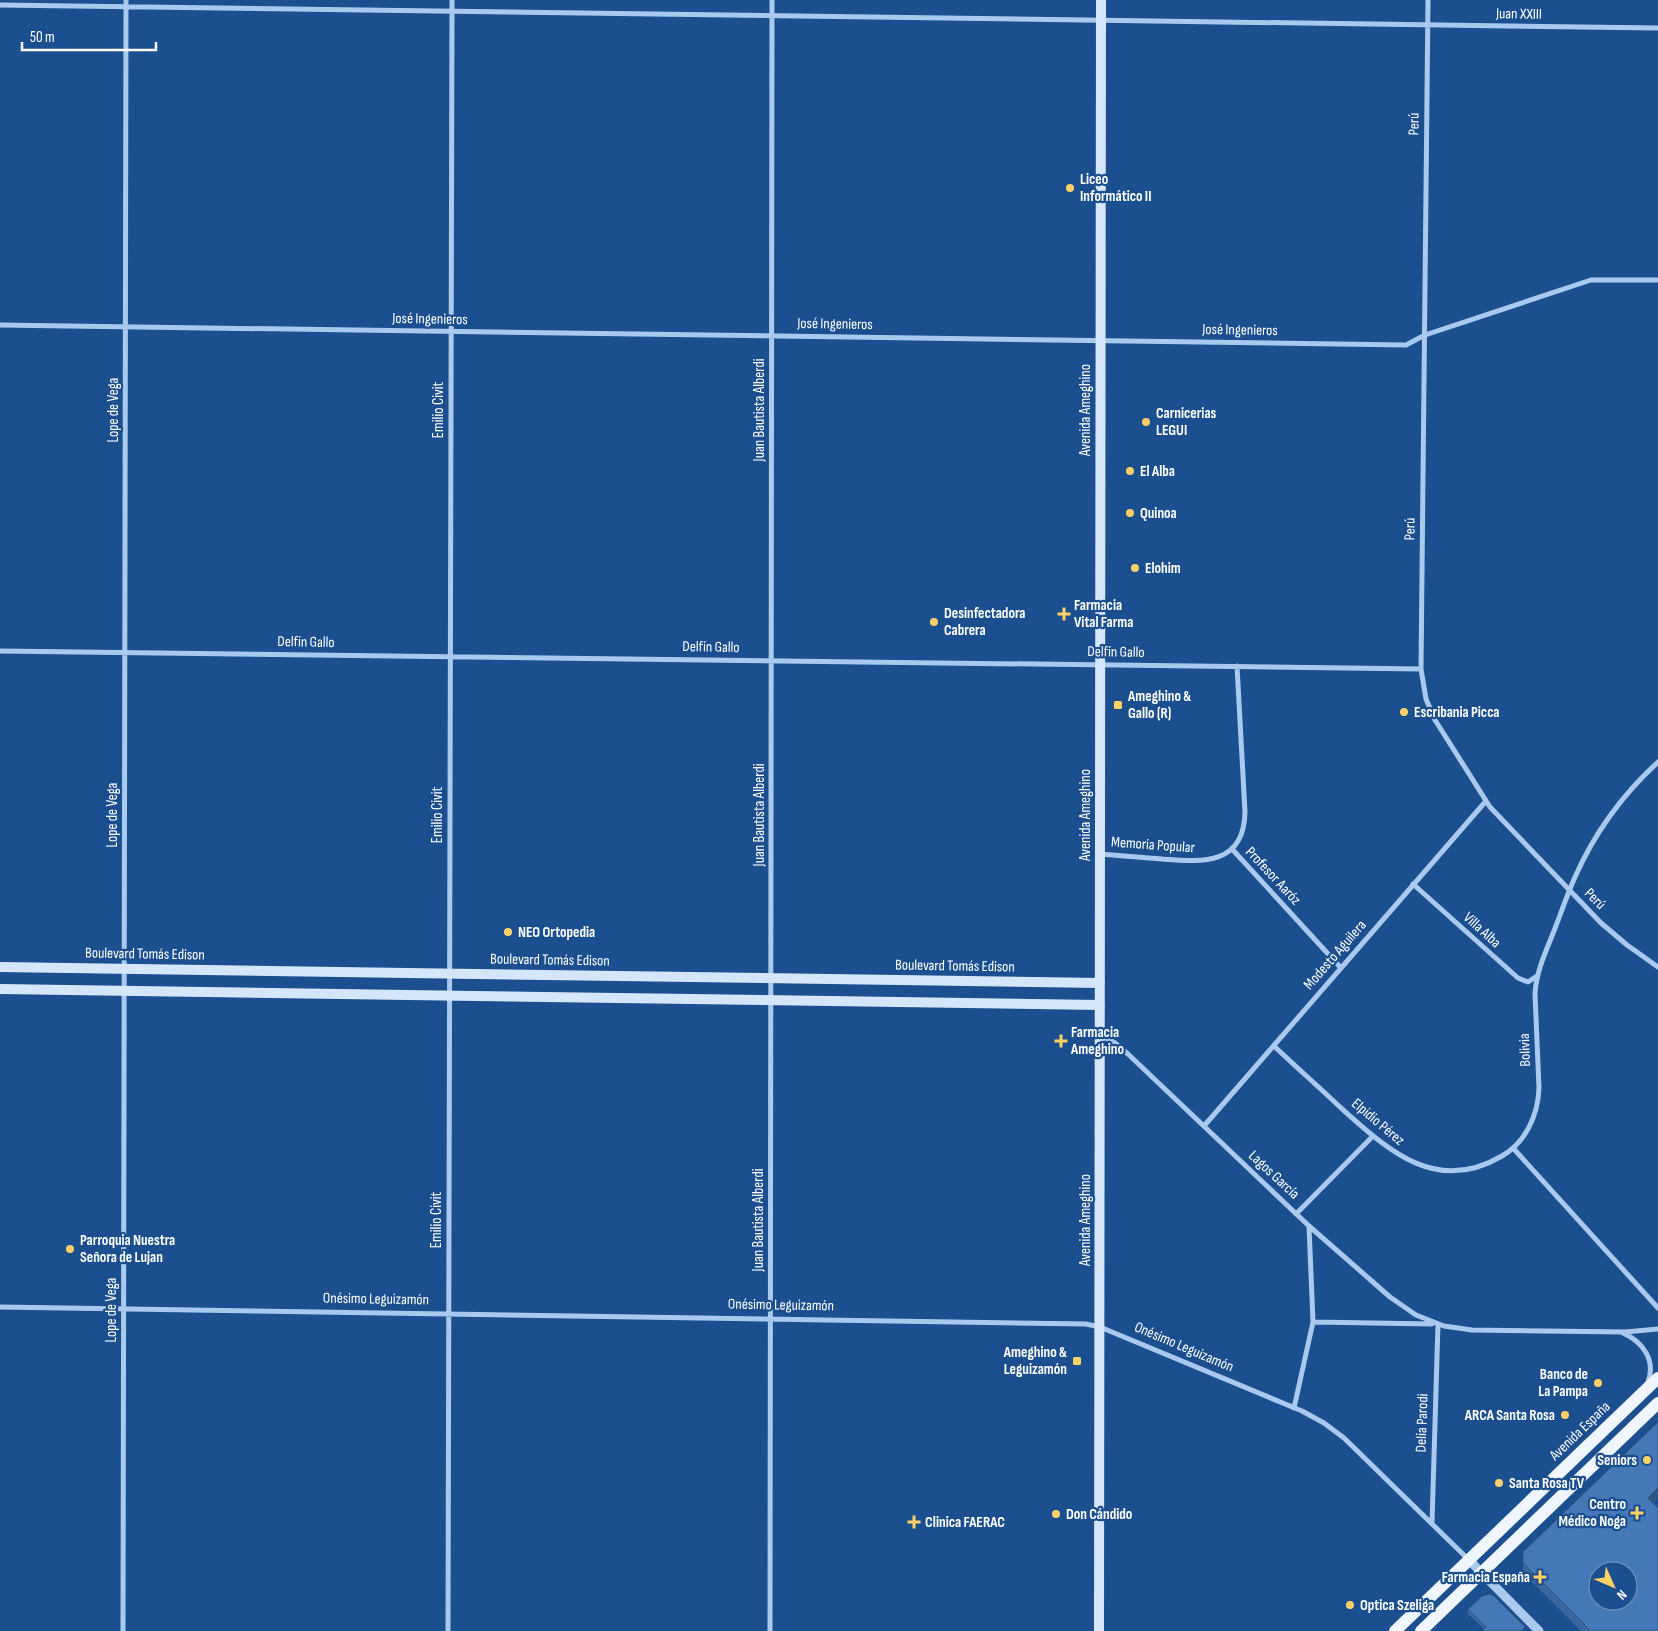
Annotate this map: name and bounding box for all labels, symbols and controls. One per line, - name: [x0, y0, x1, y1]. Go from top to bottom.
- street label: Juan XXIII: [1495, 4, 1542, 24]
- scale bar: [22, 20, 156, 52]
- text: 50 m: [30, 28, 55, 47]
- street label: Perú: [1404, 112, 1424, 136]
- place label: Liceo Informático II: [1080, 170, 1152, 206]
- marker: Liceo Informático II: [1064, 182, 1076, 194]
- street label: José Ingenieros: [391, 309, 468, 329]
- street label: José Ingenieros: [796, 314, 873, 334]
- street label: José Ingenieros: [1201, 320, 1278, 340]
- street label: Juan Bautista Alberdi: [750, 358, 769, 462]
- street label: Avenida Ameghino: [1076, 364, 1095, 457]
- street label: Lope de Vega: [104, 377, 123, 442]
- street label: Emilio Civit: [429, 381, 448, 438]
- place label: Carnicerias LEGUI: [1156, 404, 1217, 440]
- marker: Carnicerias LEGUI: [1140, 416, 1152, 428]
- place label: El Alba: [1140, 462, 1175, 481]
- marker: El Alba: [1124, 465, 1136, 477]
- place label: Quinoa: [1140, 504, 1177, 523]
- marker: Quinoa: [1124, 507, 1136, 519]
- street label: Perú: [1400, 517, 1420, 541]
- place label: Elohim: [1145, 559, 1181, 578]
- marker: Elohim: [1129, 562, 1141, 574]
- place label: Farmacia Vital Farma: [1074, 596, 1133, 632]
- place label: Desinfectadora Cabrera: [944, 604, 1026, 640]
- marker: Farmacia Vital Farma: [1058, 608, 1070, 620]
- marker: Desinfectadora Cabrera: [928, 616, 940, 628]
- street label: Delfín Gallo: [277, 632, 335, 652]
- street label: Delfín Gallo: [682, 637, 740, 657]
- street label: Delfín Gallo: [1087, 642, 1145, 662]
- place label: Ameghino & Gallo (R): [1127, 687, 1191, 723]
- marker: Ameghino & Gallo (R): [1112, 699, 1124, 711]
- place label: Escribania Picca: [1414, 703, 1500, 722]
- marker: Escribania Picca: [1398, 706, 1410, 718]
- street label: Juan Bautista Alberdi: [750, 763, 769, 867]
- street label: Avenida Ameghino: [1076, 769, 1095, 862]
- street label: Lope de Vega: [103, 782, 122, 847]
- street label: Emilio Civit: [428, 786, 447, 843]
- street label: Memoria Popular: [1110, 833, 1196, 857]
- street label: Profesor Aaróz: [1241, 843, 1305, 910]
- street label: Perú: [1580, 884, 1610, 914]
- street label: Villa Alba: [1459, 908, 1505, 952]
- street label: Modesto Aguilera: [1300, 916, 1371, 994]
- place label: NEO Ortopedia: [518, 923, 595, 942]
- marker: NEO Ortopedia: [502, 926, 514, 938]
- street label: Boulevard Tomás Edison: [85, 943, 205, 965]
- street label: Boulevard Tomás Edison: [490, 949, 610, 971]
- street label: Boulevard Tomás Edison: [895, 955, 1015, 977]
- place label: Farmacia Ameghino: [1070, 1023, 1124, 1059]
- street label: Bolivia: [1515, 1033, 1535, 1067]
- marker: Farmacia Ameghino: [1055, 1035, 1067, 1047]
- street label: Elpidio Pérez: [1348, 1094, 1409, 1150]
- street label: Lagos García: [1244, 1147, 1304, 1204]
- street label: Juan Bautista Alberdi: [749, 1168, 768, 1272]
- street label: Avenida Ameghino: [1076, 1174, 1095, 1267]
- street label: Emilio Civit: [427, 1191, 446, 1248]
- place label: Parroquia Nuestra Señora de Lujan: [80, 1231, 175, 1267]
- marker: Parroquia Nuestra Señora de Lujan: [64, 1243, 76, 1255]
- street label: Lope de Vega: [102, 1277, 121, 1342]
- street label: Onésimo Leguizamón: [323, 1289, 429, 1309]
- street label: Onésimo Leguizamón: [728, 1295, 834, 1315]
- street label: Onésimo Leguizamón: [1131, 1318, 1237, 1376]
- place label: Ameghino & Leguizamón: [1003, 1343, 1067, 1379]
- marker: Ameghino & Leguizamón: [1071, 1355, 1083, 1367]
- place label: Banco de La Pampa: [1538, 1365, 1588, 1401]
- marker: Banco de La Pampa: [1592, 1377, 1604, 1389]
- street label: Delia Parodi: [1411, 1393, 1433, 1453]
- street label: Avenida España: [1545, 1397, 1615, 1465]
- place label: ARCA Santa Rosa: [1464, 1406, 1555, 1425]
- marker: ARCA Santa Rosa: [1559, 1409, 1571, 1421]
- place label: Seniors: [1597, 1451, 1637, 1470]
- marker: Seniors: [1641, 1454, 1653, 1466]
- place label: Santa Rosa TV: [1509, 1474, 1585, 1493]
- marker: Santa Rosa TV: [1493, 1477, 1505, 1489]
- place label: Centro Médico Noga: [1559, 1495, 1626, 1531]
- place label: Don Cándido: [1066, 1505, 1132, 1524]
- marker: Centro Médico Noga: [1630, 1506, 1644, 1520]
- marker: Don Cándido: [1050, 1508, 1062, 1520]
- place label: Clinica FAERAC: [925, 1513, 1005, 1532]
- marker: Clinica FAERAC: [907, 1515, 921, 1529]
- north arrow: [1588, 1561, 1638, 1611]
- place label: Farmacia España: [1442, 1568, 1530, 1587]
- marker: Farmacia España: [1534, 1571, 1546, 1583]
- text: N: [1613, 1586, 1630, 1603]
- place label: Optica Szeliga: [1360, 1596, 1434, 1615]
- marker: Optica Szeliga: [1344, 1599, 1356, 1611]

